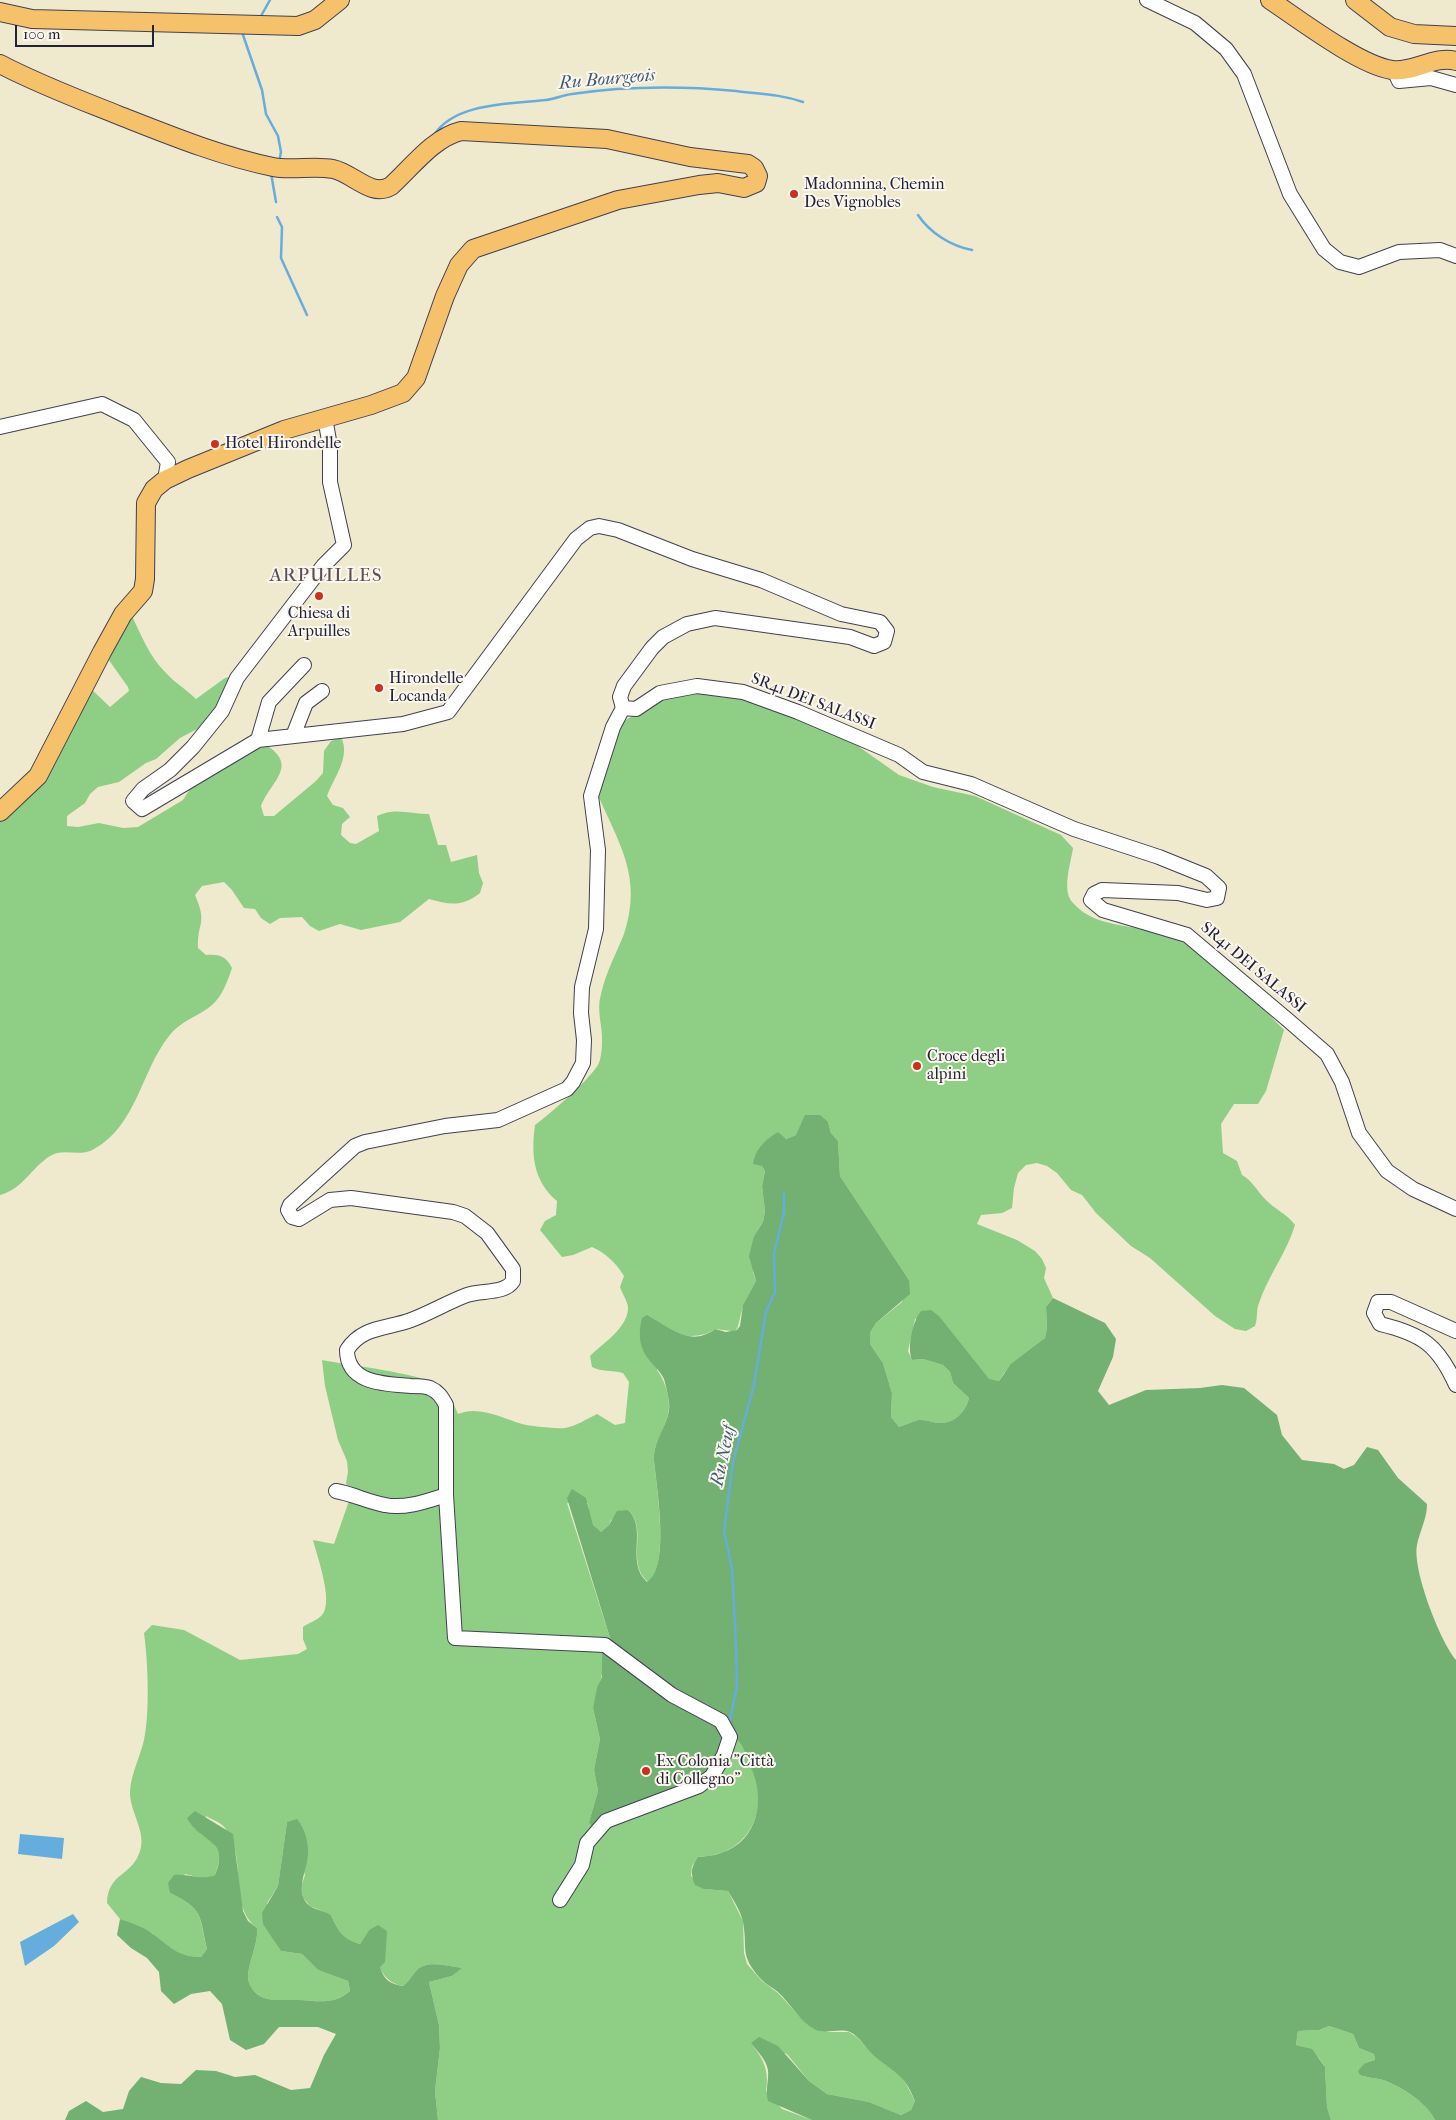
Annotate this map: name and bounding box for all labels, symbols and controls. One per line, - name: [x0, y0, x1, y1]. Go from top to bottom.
- scale bar: [18, 15, 156, 47]
- text: 100 m: [23, 25, 61, 43]
- water label: Ru Bourgeois: [558, 65, 656, 95]
- place label: Madonnina, Chemin Des Vignobles: [804, 175, 945, 213]
- marker: Madonnina, Chemin Des Vignobles: [788, 188, 800, 200]
- place label: Hotel Hirondelle: [225, 434, 341, 454]
- marker: Hotel Hirondelle: [209, 438, 221, 450]
- district label: ARPUILLES: [268, 565, 384, 587]
- marker: Chiesa di Arpuilles: [313, 590, 325, 602]
- place label: Chiesa di Arpuilles: [288, 604, 350, 642]
- place label: Hirondelle Locanda: [389, 669, 464, 707]
- street label: SR41 DEI SALASSI: [748, 669, 878, 735]
- marker: Hirondelle Locanda: [373, 682, 385, 694]
- street label: SR41 DEI SALASSI: [1196, 918, 1310, 1018]
- place label: Croce degli alpini: [927, 1047, 1005, 1085]
- marker: Croce degli alpini: [911, 1060, 923, 1072]
- water label: Ru Neuf: [707, 1424, 741, 1488]
- place label: Ex Colonia "Città di Collegno": [656, 1752, 774, 1790]
- marker: Ex Colonia "Città di Collegno": [640, 1765, 652, 1777]

